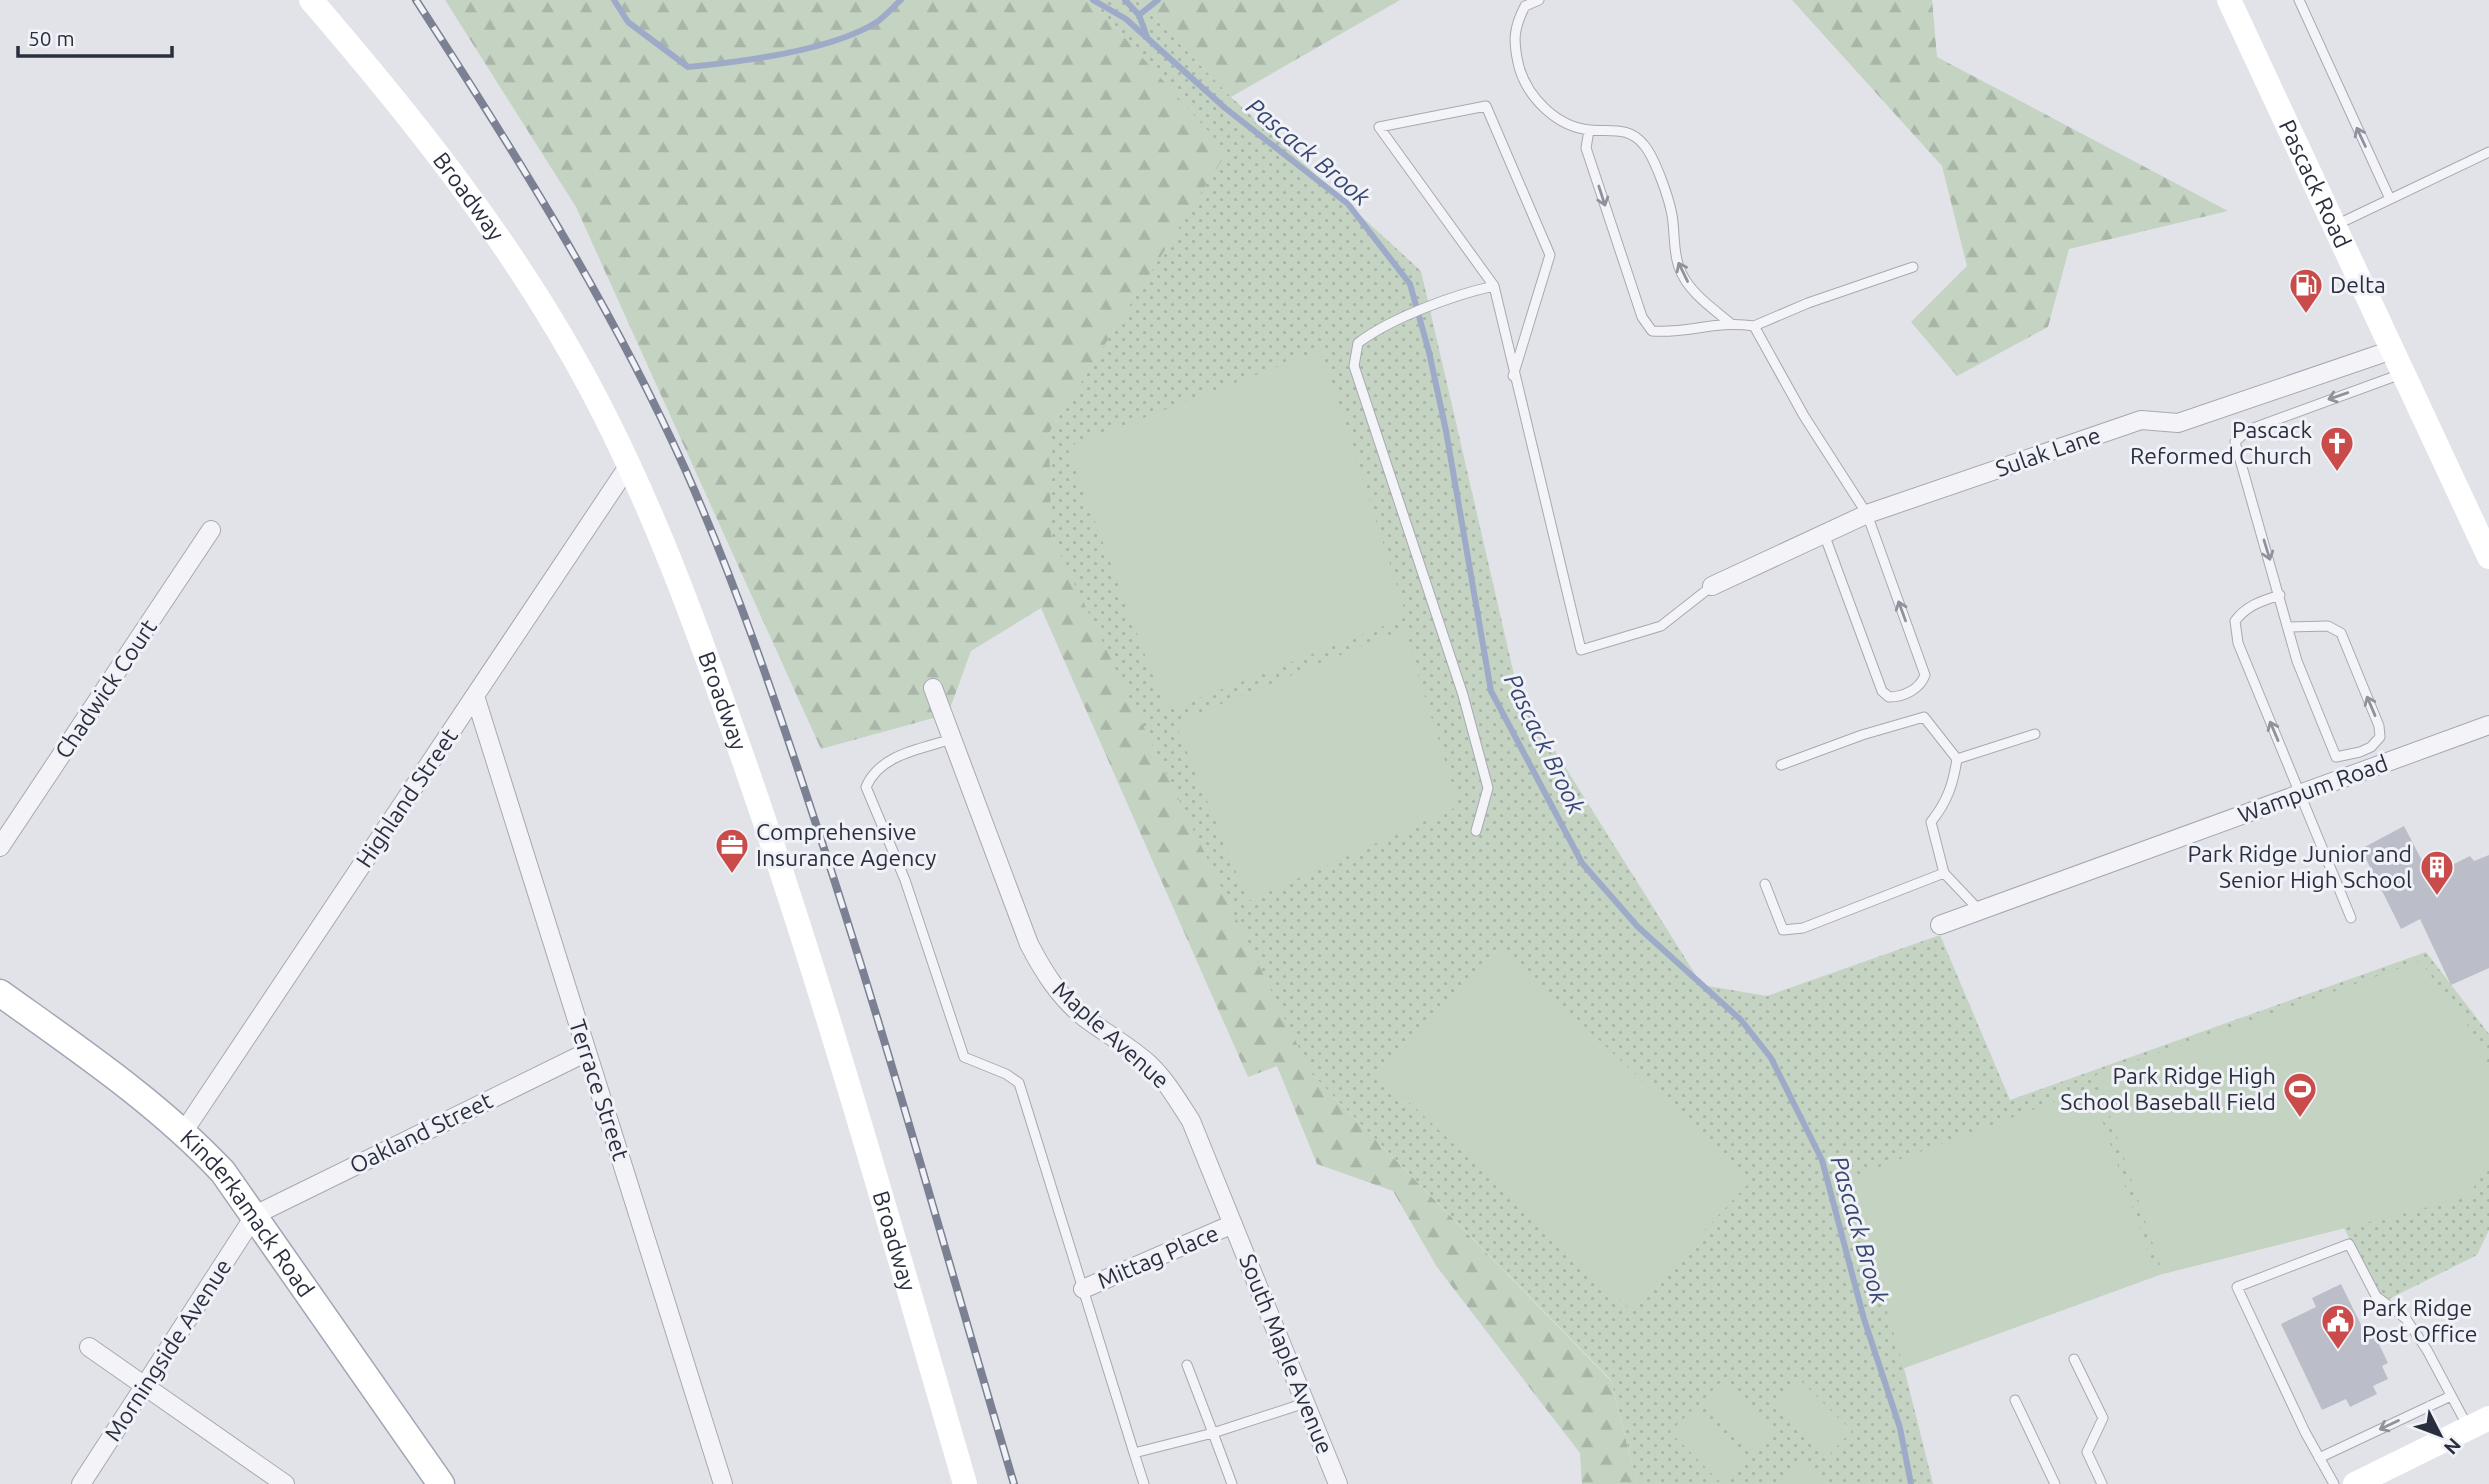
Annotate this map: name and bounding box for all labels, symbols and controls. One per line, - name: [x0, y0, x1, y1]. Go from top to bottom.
- scale bar: [18, 14, 172, 58]
- text: 50 m: [28, 26, 75, 50]
- water label: Pascack Brook: [1241, 92, 1376, 211]
- street label: Pascack Road: [2275, 116, 2356, 252]
- one-way arrow: [2354, 126, 2367, 147]
- street label: Broadway: [429, 147, 509, 245]
- one-way arrow: [1596, 185, 1609, 207]
- one-way arrow: [1676, 263, 1690, 283]
- fuel station icon: Delta: [2287, 266, 2325, 315]
- place label: Delta: [2330, 272, 2386, 297]
- one-way arrow: [2328, 391, 2350, 403]
- place label: Pascack Reformed Church: [2130, 417, 2312, 468]
- street label: Sulak Lane: [1992, 422, 2104, 481]
- church icon: Pascack Reformed Church: [2318, 424, 2356, 473]
- one-way arrow: [2262, 539, 2275, 561]
- one-way arrow: [1895, 600, 1907, 622]
- street label: Chadwick Court: [50, 615, 161, 763]
- street label: Broadway: [694, 648, 752, 753]
- water label: Pascack Brook: [1499, 669, 1590, 819]
- one-way arrow: [2363, 696, 2376, 718]
- one-way arrow: [2267, 721, 2280, 742]
- street label: Highland Street: [351, 724, 462, 872]
- street label: Wampum Road: [2235, 750, 2391, 827]
- place label: Comprehensive Insurance Agency: [756, 819, 936, 870]
- office icon: Comprehensive Insurance Agency: [713, 826, 751, 875]
- place label: Park Ridge Junior and Senior High School: [2187, 841, 2412, 892]
- building icon: Park Ridge Junior and Senior High School: [2418, 848, 2456, 897]
- street label: Maple Avenue: [1048, 976, 1174, 1093]
- street label: Terrace Street: [565, 1016, 634, 1163]
- place label: Park Ridge High School Baseball Field: [2060, 1063, 2276, 1114]
- sports icon: Park Ridge High School Baseball Field: [2281, 1070, 2319, 1119]
- street label: Oakland Street: [346, 1087, 496, 1178]
- street label: Kinderkamack Road: [176, 1124, 319, 1301]
- water label: Pascack Brook: [1825, 1153, 1894, 1307]
- street label: Broadway: [869, 1188, 921, 1294]
- street label: Mittag Place: [1094, 1220, 1222, 1293]
- street label: South Maple Avenue: [1235, 1250, 1338, 1457]
- street label: Morningside Avenue: [99, 1254, 236, 1445]
- place label: Park Ridge Post Office: [2362, 1295, 2478, 1346]
- public building icon: Park Ridge Post Office: [2319, 1302, 2357, 1351]
- north arrow: [2405, 1400, 2475, 1470]
- one-way arrow: [2379, 1419, 2400, 1432]
- text: N: [2440, 1434, 2466, 1459]

